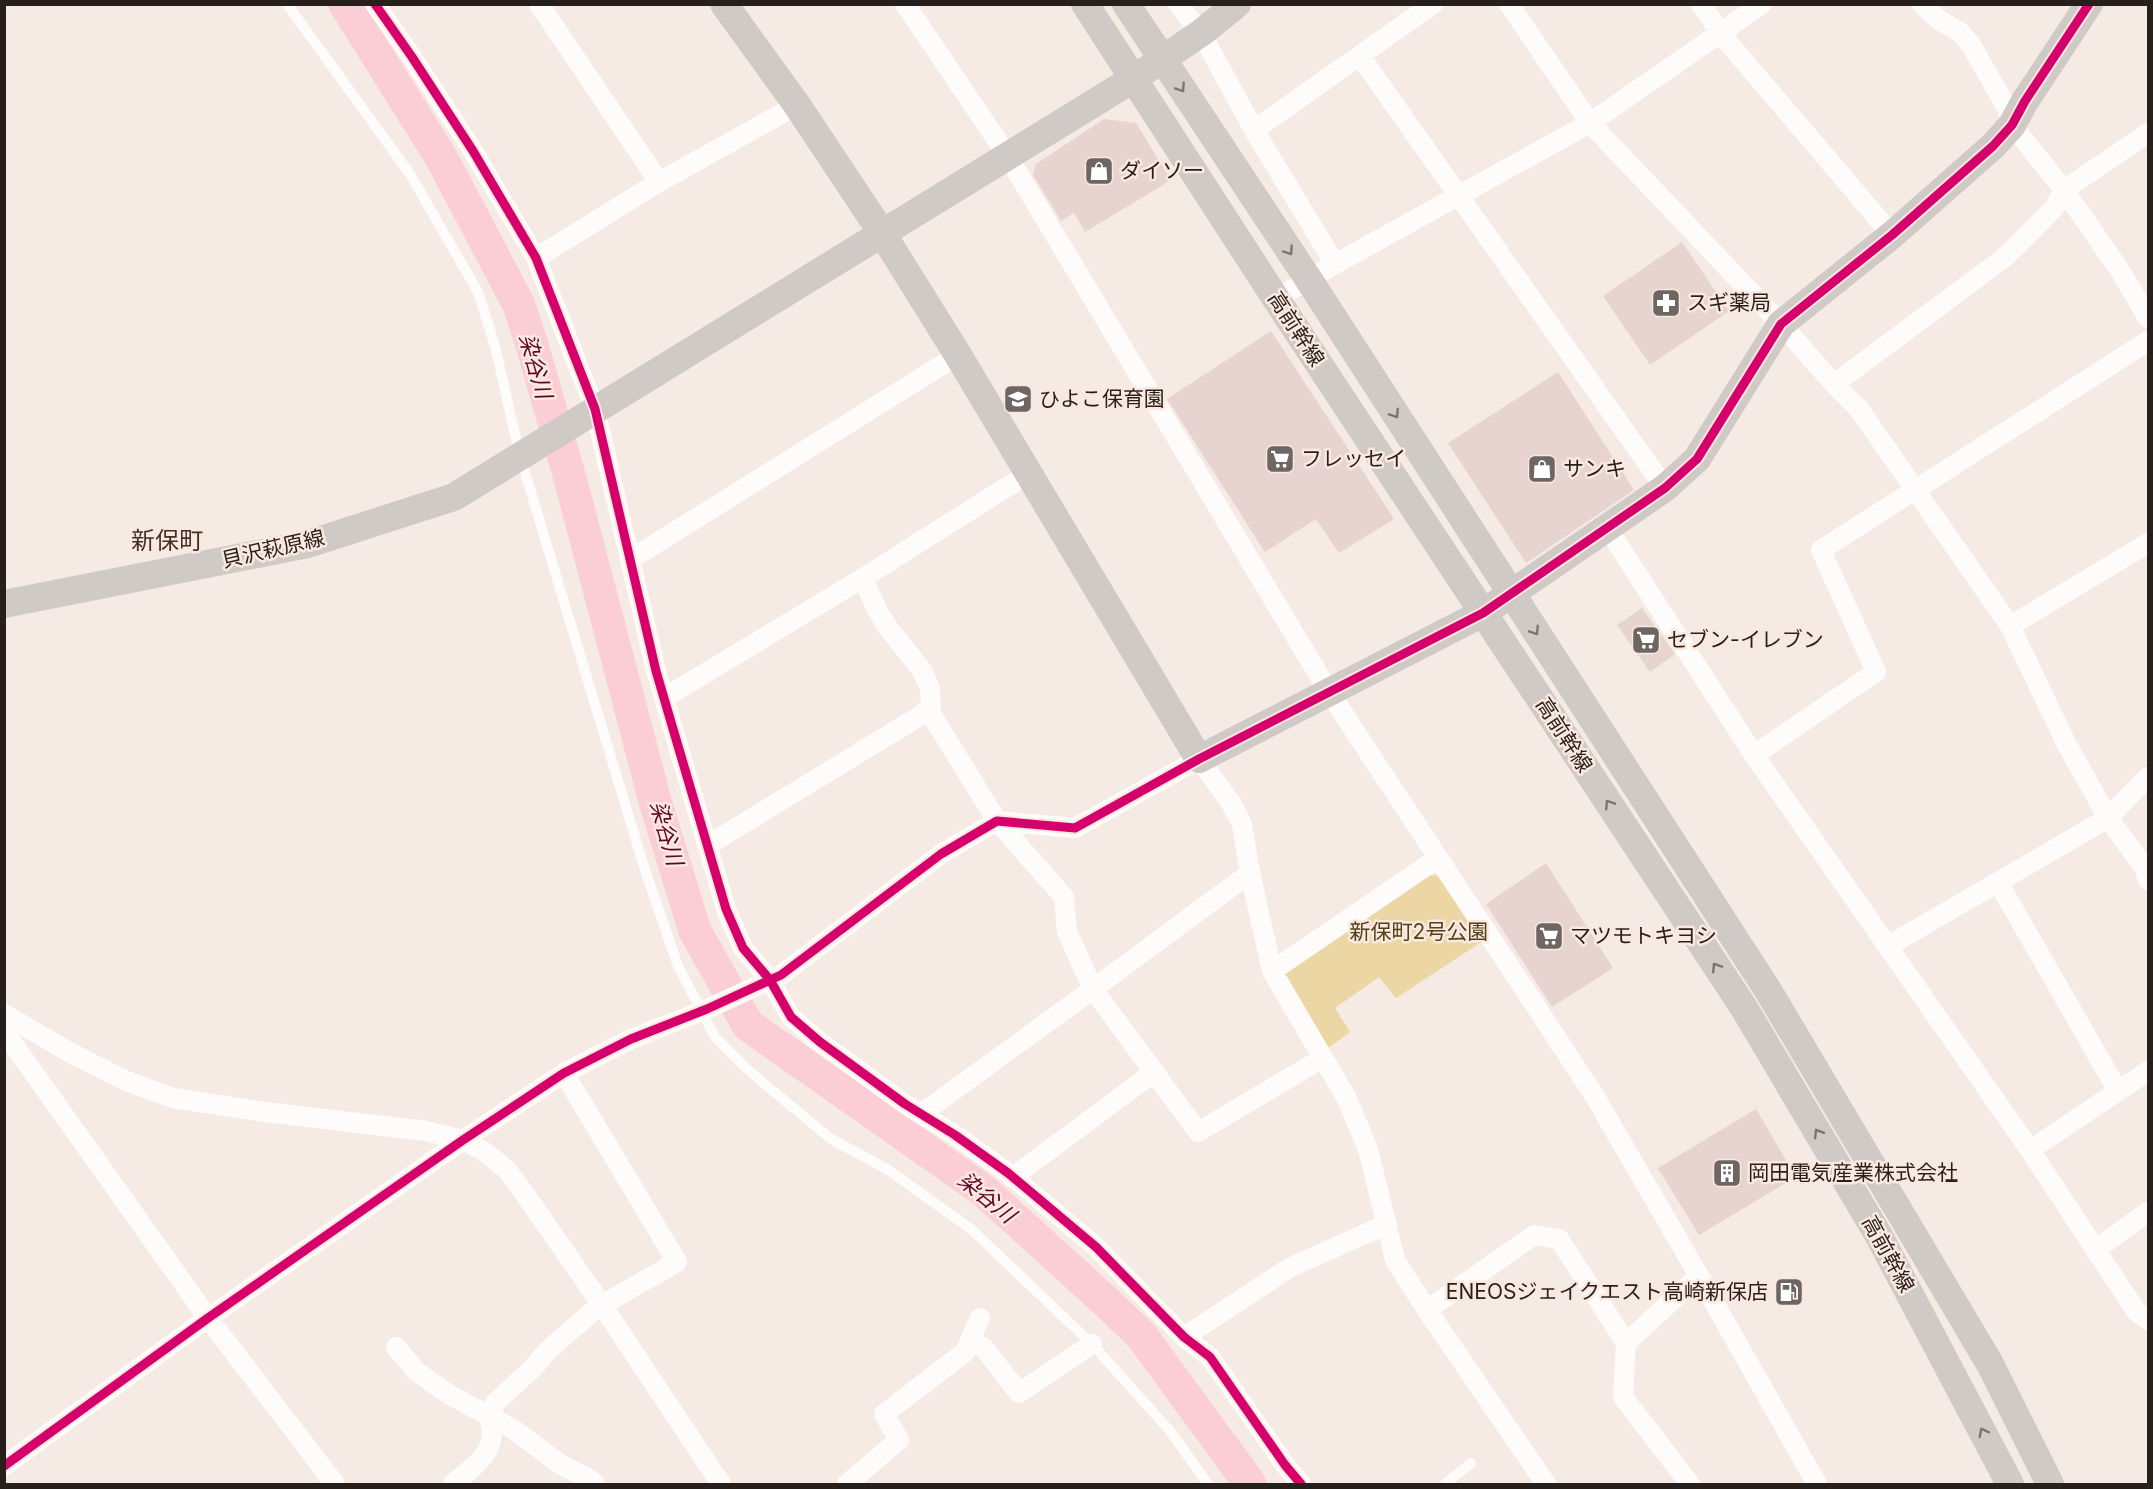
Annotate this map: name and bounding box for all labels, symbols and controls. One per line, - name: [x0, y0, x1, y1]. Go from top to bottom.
- one-way arrow: [1174, 82, 1185, 93]
- shop icon: ダイソー: [1083, 155, 1115, 187]
- place label: ダイソー: [1120, 158, 1204, 183]
- one-way arrow: [1282, 244, 1293, 255]
- street label: 高前幹線: [1263, 287, 1330, 371]
- pharmacy icon: スギ薬局: [1650, 287, 1682, 319]
- place label: スギ薬局: [1687, 290, 1771, 315]
- water label: 染谷川: [514, 331, 558, 403]
- school or university icon: ひよこ保育園: [1002, 383, 1034, 415]
- place label: ひよこ保育園: [1039, 386, 1165, 411]
- one-way arrow: [1388, 408, 1400, 418]
- supermarket icon: フレッセイ: [1264, 443, 1296, 475]
- place label: フレッセイ: [1301, 446, 1406, 471]
- shop icon: サンキ: [1526, 453, 1558, 485]
- place label: サンキ: [1563, 456, 1626, 481]
- street label: 貝沢萩原線: [219, 525, 327, 573]
- district label: 新保町: [131, 526, 203, 555]
- one-way arrow: [1528, 624, 1539, 635]
- supermarket icon: セブン-イレブン: [1630, 624, 1662, 656]
- place label: セブン-イレブン: [1667, 627, 1824, 652]
- street label: 高前幹線: [1531, 693, 1598, 777]
- water label: 染谷川: [645, 798, 689, 870]
- one-way arrow: [1605, 800, 1616, 811]
- park label: 新保町2号公園: [1350, 919, 1488, 944]
- supermarket icon: マツモトキヨシ: [1533, 920, 1565, 952]
- place label: マツモトキヨシ: [1570, 923, 1717, 948]
- one-way arrow: [1712, 963, 1724, 973]
- one-way arrow: [1813, 1129, 1825, 1139]
- building icon: 岡田電気産業株式会社: [1711, 1157, 1743, 1189]
- place label: 岡田電気産業株式会社: [1748, 1160, 1958, 1185]
- water label: 染谷川: [953, 1166, 1022, 1229]
- street label: 高前幹線: [1857, 1211, 1920, 1297]
- fuel station icon: ENEOSジェイクエスト高崎新保店: [1773, 1276, 1805, 1308]
- place label: ENEOSジェイクエスト高崎新保店: [1446, 1279, 1768, 1304]
- one-way arrow: [1979, 1428, 1991, 1439]

